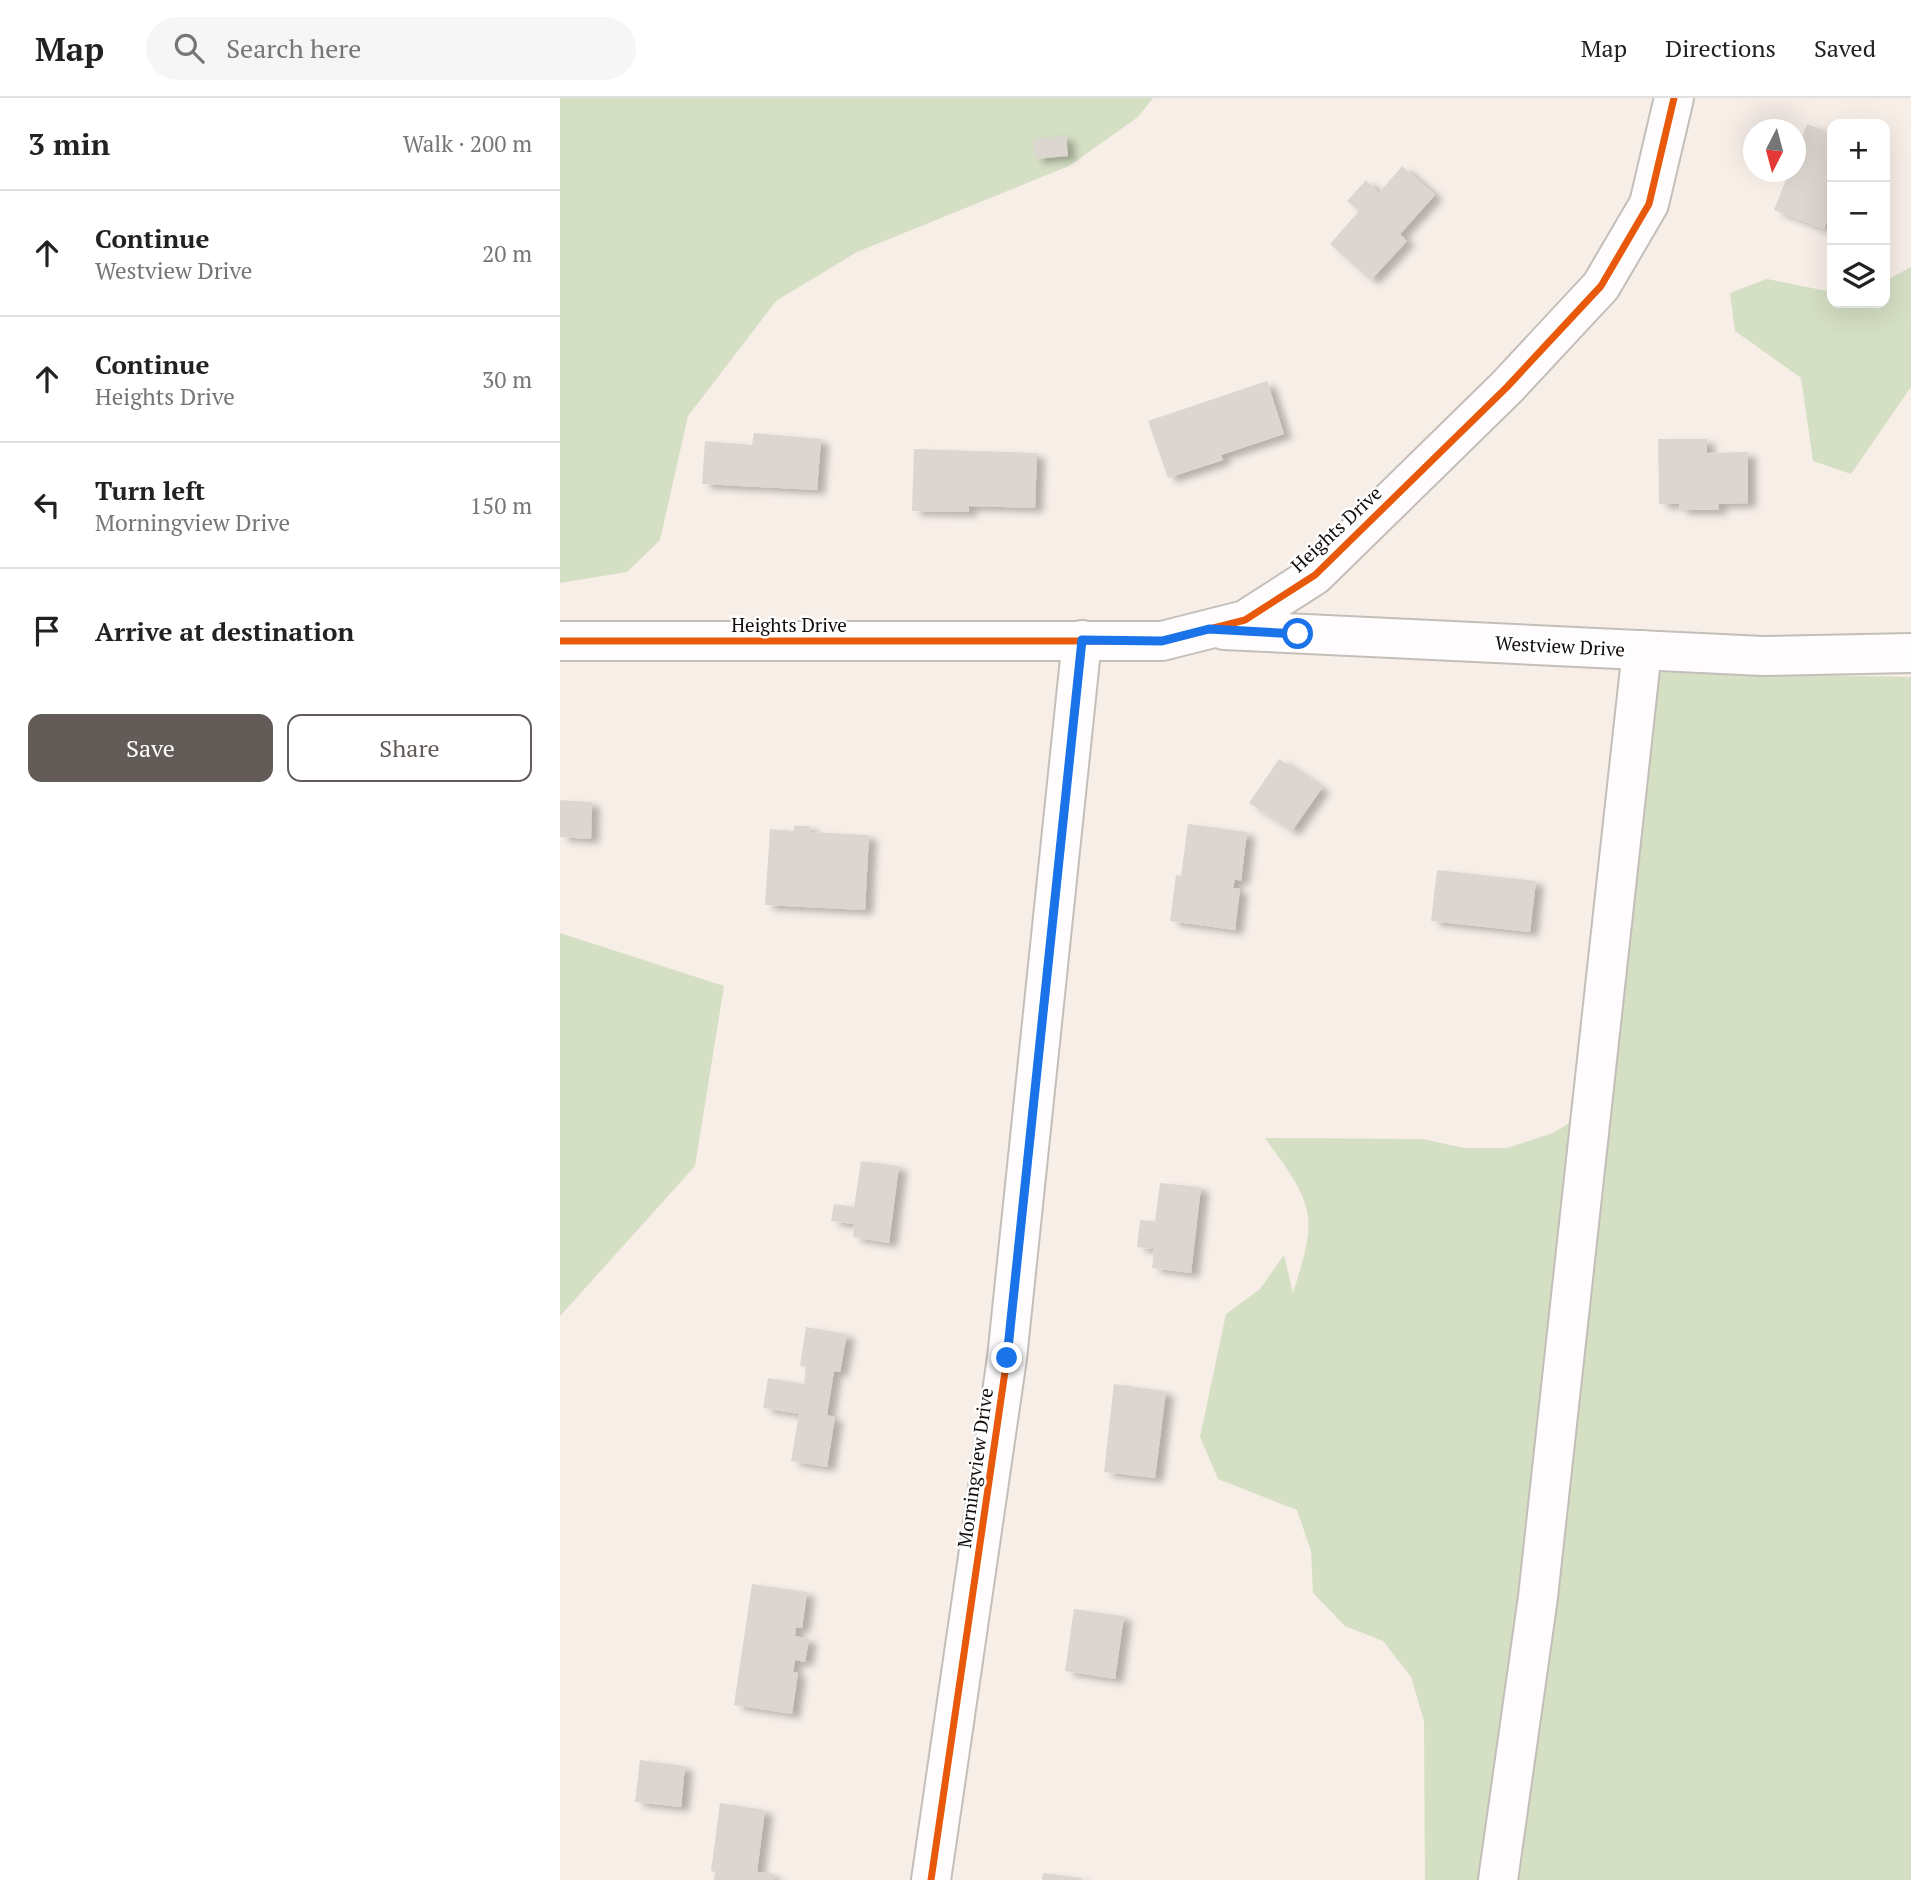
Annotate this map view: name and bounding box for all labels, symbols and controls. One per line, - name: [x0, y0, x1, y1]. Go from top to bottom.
- search box: [146, 17, 636, 80]
- text: Map: [35, 27, 104, 70]
- icon: search: [170, 29, 208, 67]
- text: Search here: [226, 31, 361, 65]
- text: Map: [1581, 32, 1627, 64]
- text: Directions: [1665, 32, 1776, 64]
- text: Saved: [1814, 32, 1876, 64]
- north arrow: [1743, 119, 1806, 182]
- map controls: [1827, 119, 1890, 308]
- button: +: [1827, 119, 1890, 182]
- text: 3 min: [28, 124, 110, 164]
- text: Walk · 200 m: [403, 128, 532, 159]
- button: −: [1827, 182, 1890, 245]
- text: Continue: [95, 221, 209, 255]
- icon: ahead: [28, 234, 66, 272]
- text: 20 m: [482, 238, 532, 269]
- button: layers: [1827, 245, 1890, 308]
- text: Westview Drive: [95, 255, 252, 286]
- text: Continue: [95, 347, 209, 381]
- icon: ahead: [28, 360, 66, 398]
- text: 30 m: [482, 364, 532, 395]
- text: Heights Drive: [95, 381, 235, 412]
- text: Turn left: [95, 473, 205, 507]
- street label: Heights Drive: [1285, 480, 1386, 577]
- icon: left: [28, 486, 66, 524]
- text: 150 m: [470, 490, 532, 521]
- text: Morningview Drive: [95, 507, 290, 538]
- icon: arrive: [28, 612, 66, 650]
- street label: Heights Drive: [731, 612, 847, 637]
- text: Arrive at destination: [95, 614, 354, 648]
- route start: [1282, 618, 1313, 649]
- street label: Westview Drive: [1494, 630, 1626, 661]
- button: Save: [28, 714, 273, 782]
- button: Share: [287, 714, 532, 782]
- route end: [991, 1342, 1022, 1373]
- street label: Morningview Drive: [951, 1386, 998, 1549]

